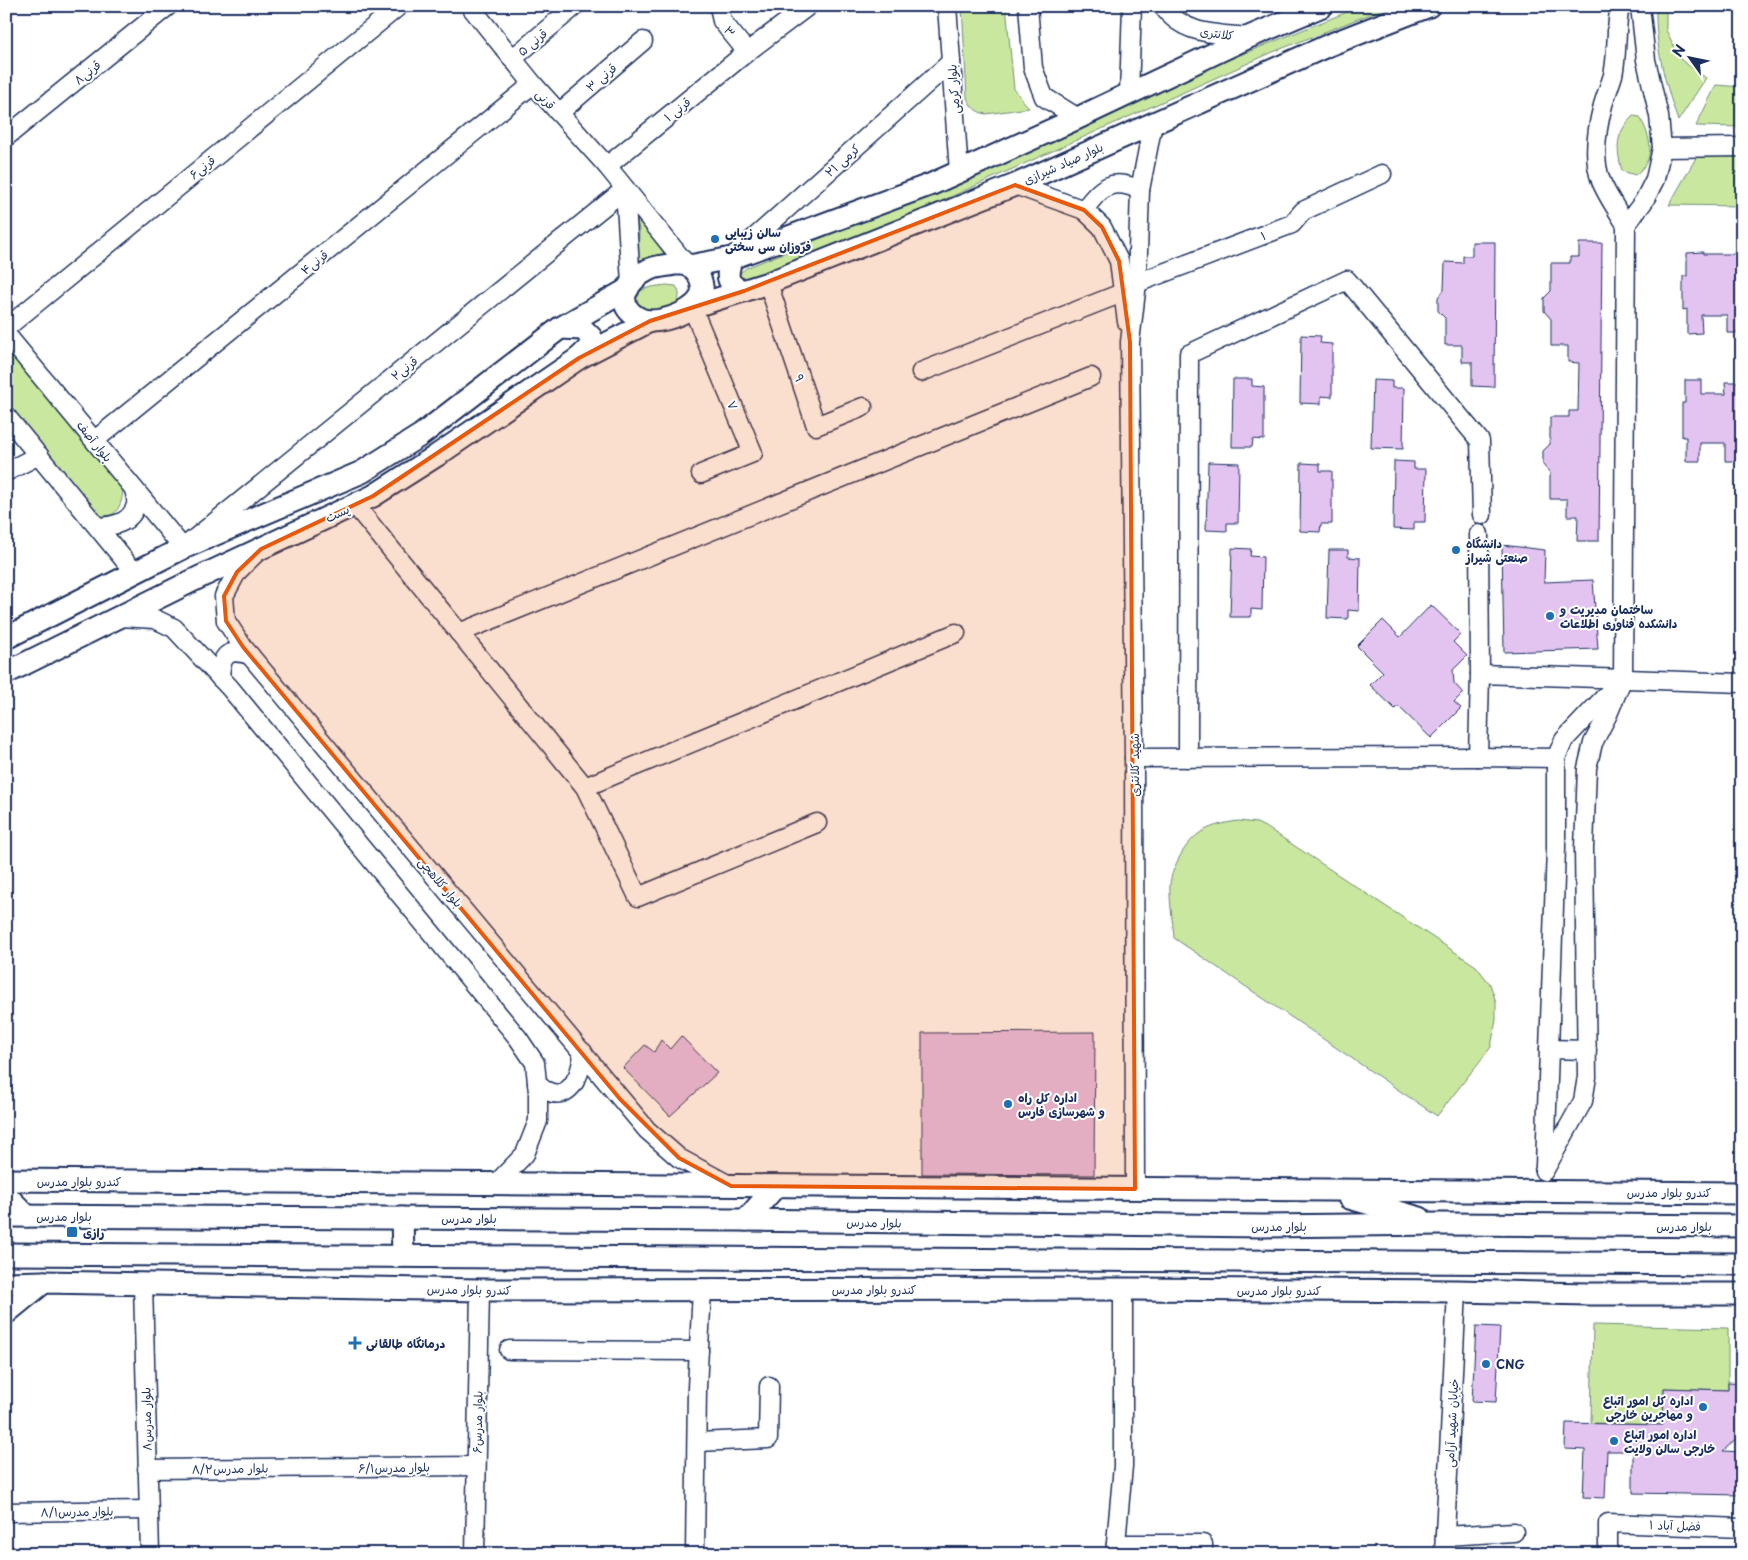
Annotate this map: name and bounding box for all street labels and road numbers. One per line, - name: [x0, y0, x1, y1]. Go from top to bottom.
- street label: ۳: [720, 21, 740, 41]
- street label: کلانتری: [1199, 22, 1235, 44]
- street label: قرنی ۵: [513, 24, 551, 60]
- street label: قرنی۸: [70, 55, 104, 89]
- street label: قرنی ۳: [582, 59, 620, 95]
- street label: بلوار کرمی: [942, 64, 964, 114]
- street label: قرنی: [532, 85, 560, 113]
- street label: قرنی ۱: [660, 93, 694, 125]
- street label: بلوار صیاد شیرازی: [1020, 137, 1106, 189]
- street label: کرمی ۲۱: [820, 139, 864, 181]
- street label: قرنی۶: [185, 151, 219, 183]
- street label: ۱: [1258, 226, 1268, 244]
- street label: قرنی۴: [296, 245, 332, 279]
- street label: قرنی۲: [387, 352, 421, 384]
- street label: ۹: [790, 371, 810, 385]
- street label: ۷: [723, 398, 743, 412]
- street label: بلوار آصف: [73, 417, 117, 465]
- street label: پست: [322, 500, 352, 526]
- street label: شهید کلانتری: [1125, 733, 1143, 797]
- street label: بلوار کلاهچی: [415, 853, 467, 911]
- street label: کندرو بلوار مدرس: [37, 1172, 121, 1190]
- street label: کندرو بلوار مدرس: [1627, 1183, 1711, 1201]
- street label: بلوار مدرس: [36, 1207, 92, 1225]
- street label: بلوار مدرس: [441, 1209, 497, 1227]
- street label: بلوار مدرس: [846, 1213, 902, 1231]
- street label: بلوار مدرس: [1251, 1217, 1307, 1235]
- street label: بلوار مدرس: [1656, 1217, 1712, 1235]
- street label: کندرو بلوار مدرس: [427, 1279, 511, 1299]
- street label: کندرو بلوار مدرس: [832, 1280, 916, 1298]
- street label: کندرو بلوار مدرس: [1237, 1281, 1321, 1299]
- street label: خیابان شهید آرامی: [1440, 1378, 1462, 1468]
- street label: بلوار مدرس۸: [136, 1387, 156, 1451]
- street label: بلوار مدرس۶: [467, 1391, 487, 1453]
- street label: بلوار مدرس۶/۱: [358, 1457, 430, 1477]
- street label: بلوار مدرس۸/۲: [191, 1458, 269, 1478]
- street label: بلوار مدرس۸/۱: [40, 1501, 114, 1521]
- street label: فضل آباد ۱: [1649, 1515, 1701, 1535]

